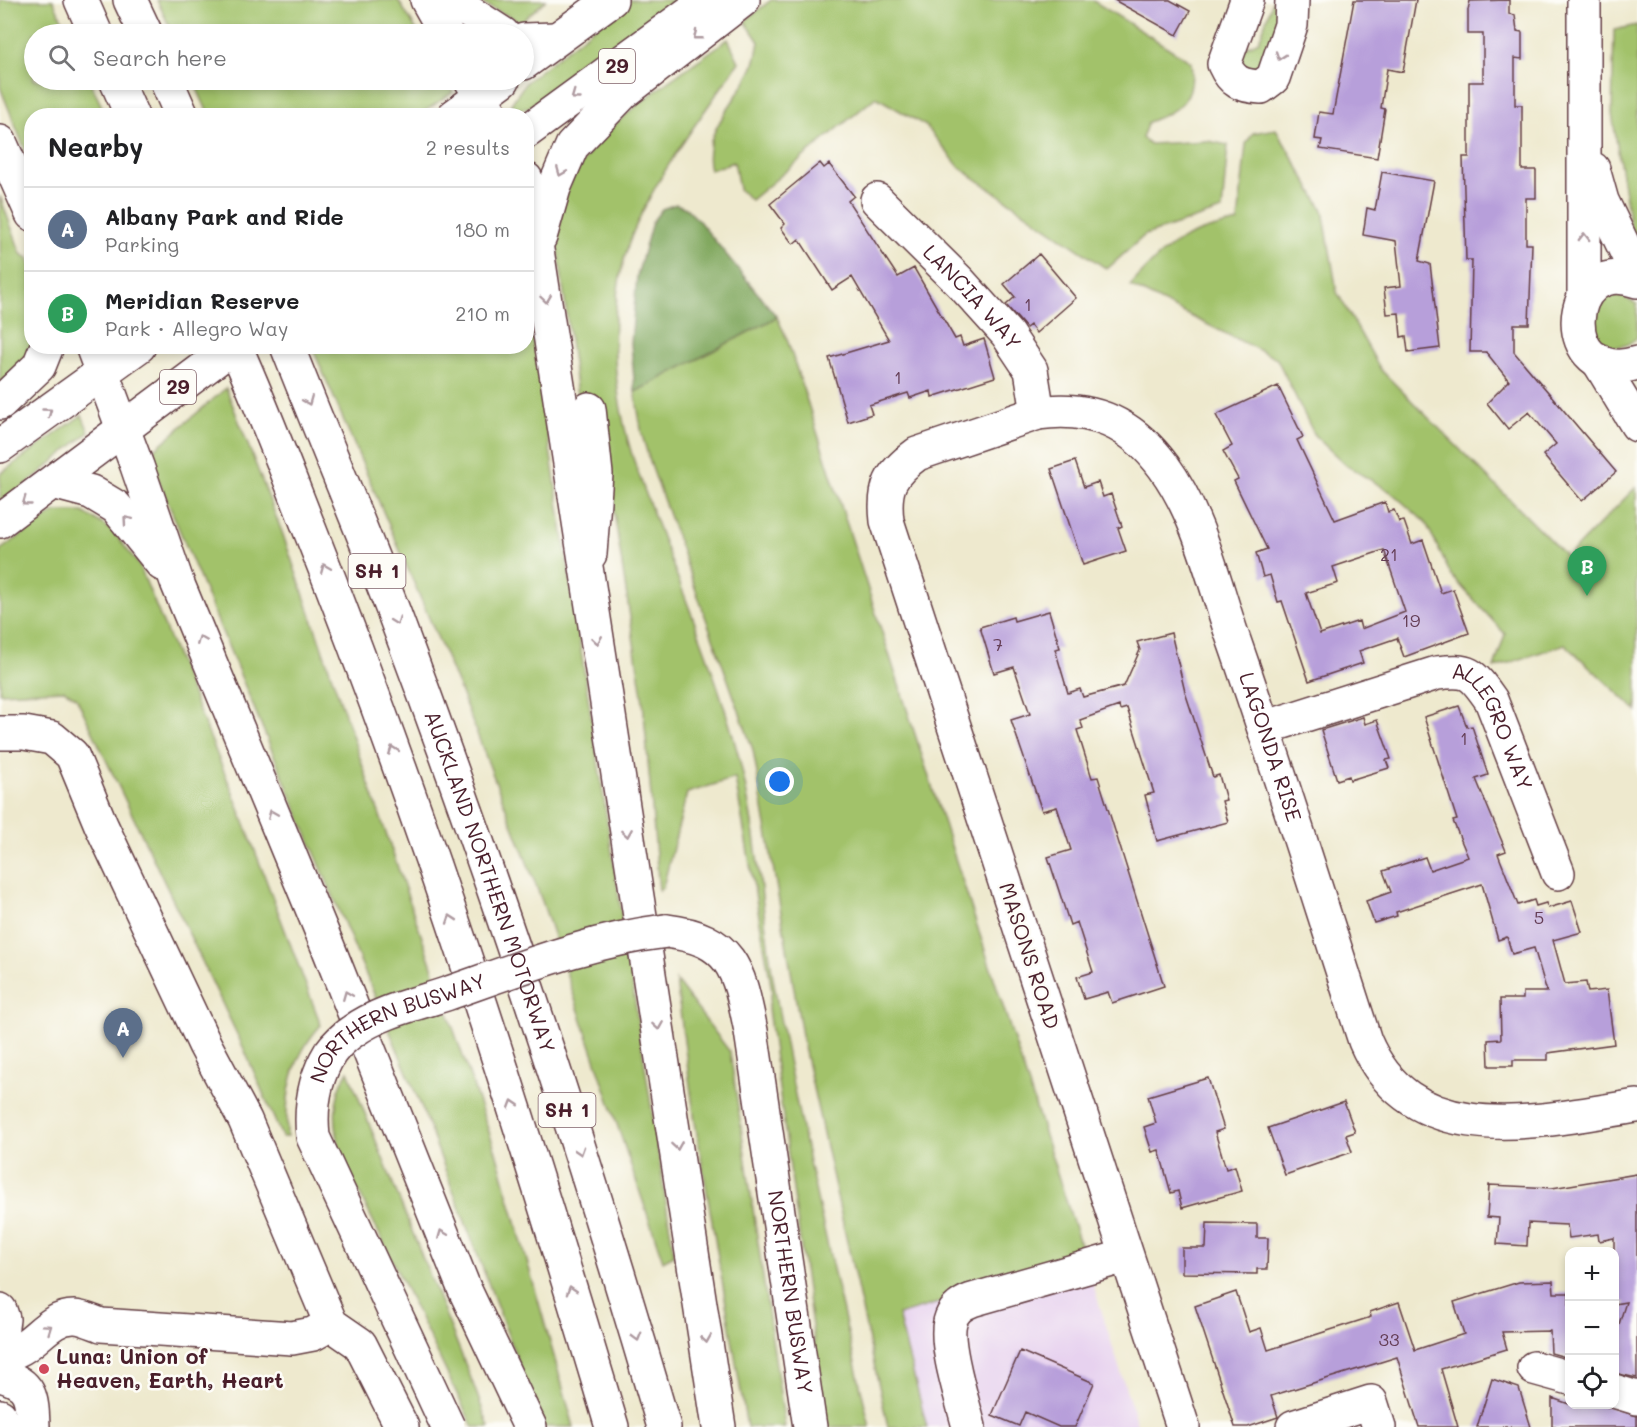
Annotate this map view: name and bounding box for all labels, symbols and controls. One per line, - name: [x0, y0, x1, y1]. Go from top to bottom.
- search box: [24, 24, 534, 90]
- one-way arrow: [693, 29, 704, 40]
- icon: search: [45, 41, 78, 74]
- text: Search here: [93, 43, 227, 72]
- road number: 29: [599, 49, 635, 83]
- one-way arrow: [1275, 50, 1288, 61]
- one-way arrow: [571, 89, 582, 100]
- text: Nearby: [48, 130, 143, 164]
- text: 2 results: [426, 134, 510, 160]
- one-way arrow: [556, 166, 568, 177]
- text: Albany Park and Ride: [105, 202, 344, 231]
- text: A: [61, 216, 74, 242]
- text: 180 m: [454, 216, 510, 242]
- text: Parking: [105, 231, 179, 257]
- one-way arrow: [1578, 232, 1590, 241]
- street label: LANCIA WAY: [918, 238, 1028, 354]
- text: Meridian Reserve: [105, 286, 299, 315]
- house number: 1: [1024, 292, 1032, 316]
- one-way arrow: [540, 295, 552, 304]
- text: B: [61, 300, 74, 326]
- text: 210 m: [455, 300, 510, 326]
- text: Park · Allegro Way: [105, 315, 288, 341]
- house number: 1: [894, 365, 902, 389]
- road number: 29: [160, 370, 196, 404]
- one-way arrow: [301, 395, 313, 406]
- one-way arrow: [41, 408, 52, 419]
- one-way arrow: [22, 494, 33, 505]
- one-way arrow: [123, 516, 134, 527]
- house number: 21: [1380, 542, 1398, 566]
- pin: B: [1568, 546, 1606, 596]
- road number: SH 1: [348, 554, 406, 588]
- one-way arrow: [320, 563, 332, 574]
- house number: 19: [1402, 608, 1421, 632]
- one-way arrow: [389, 615, 402, 626]
- house number: 7: [993, 632, 1003, 656]
- one-way arrow: [196, 636, 208, 647]
- one-way arrow: [590, 636, 602, 645]
- street label: ALLEGRO WAY: [1451, 656, 1540, 794]
- street label: LAGONDA RISE: [1234, 668, 1309, 825]
- street label: AUCKLAND NORTHERN MOTORWAY: [419, 706, 563, 1056]
- house number: 1: [1460, 726, 1468, 750]
- one-way arrow: [388, 745, 401, 756]
- your location: [765, 767, 794, 796]
- one-way arrow: [268, 809, 280, 820]
- one-way arrow: [620, 828, 632, 838]
- street label: MASONS ROAD: [994, 879, 1067, 1032]
- house number: 5: [1534, 905, 1544, 929]
- one-way arrow: [446, 914, 459, 925]
- street label: NORTHERN BUSWAY: [303, 966, 489, 1086]
- one-way arrow: [341, 990, 354, 1000]
- pin: A: [104, 1008, 142, 1058]
- one-way arrow: [651, 1021, 663, 1030]
- road number: SH 1: [538, 1093, 596, 1127]
- one-way arrow: [507, 1099, 520, 1110]
- one-way arrow: [670, 1141, 682, 1151]
- one-way arrow: [573, 1145, 585, 1156]
- street label: NORTHERN BUSWAY: [763, 1188, 820, 1396]
- one-way arrow: [437, 1229, 449, 1240]
- map controls: [1565, 1247, 1619, 1409]
- button: +: [1565, 1247, 1619, 1301]
- one-way arrow: [566, 1285, 578, 1296]
- button: −: [1565, 1301, 1619, 1355]
- one-way arrow: [42, 1324, 53, 1335]
- house number: 33: [1378, 1327, 1400, 1351]
- one-way arrow: [630, 1332, 643, 1342]
- one-way arrow: [699, 1333, 712, 1343]
- place label: Luna: Union of Heaven, Earth, Heart: [56, 1342, 284, 1393]
- button: locate: [1565, 1355, 1619, 1409]
- marker: Luna: Union of Heaven, Earth, Heart: [37, 1362, 51, 1376]

